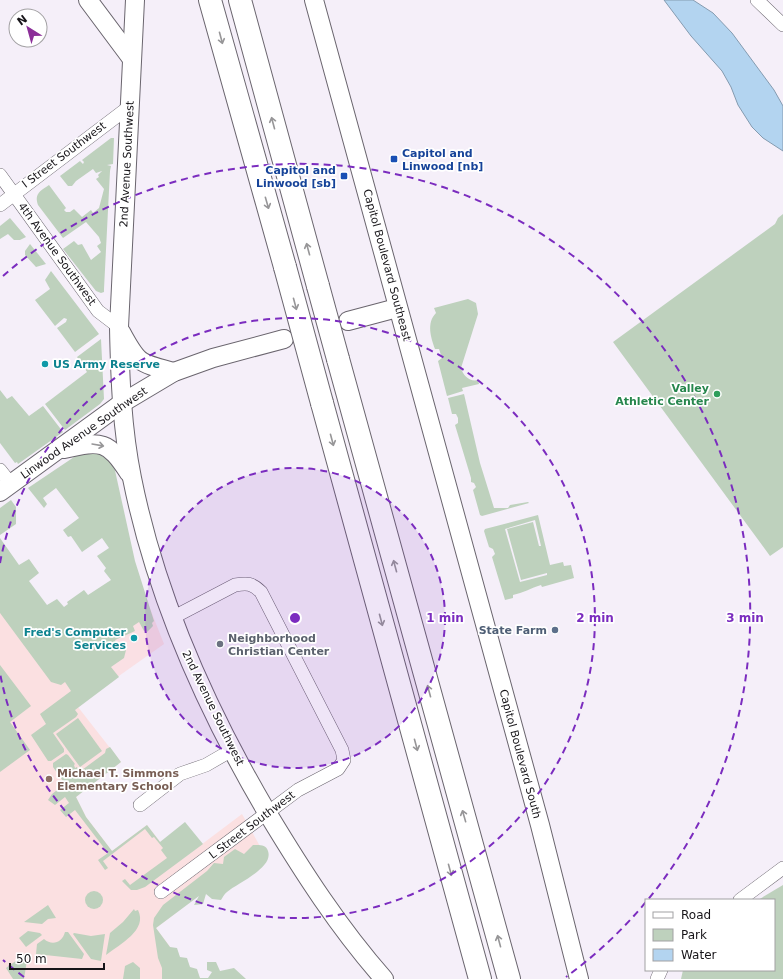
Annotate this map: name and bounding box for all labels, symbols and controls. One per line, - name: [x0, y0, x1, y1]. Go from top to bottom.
- north arrow: [8, 8, 48, 48]
- text: N: [15, 12, 30, 28]
- one-way arrow: [217, 31, 225, 44]
- street label: 2nd Avenue Southwest: [117, 100, 137, 228]
- one-way arrow: [269, 117, 277, 130]
- street label: I Street Southwest: [20, 119, 109, 191]
- place label: Capitol and Linwood [nb]: [402, 147, 483, 173]
- marker: Capitol and Linwood [nb]: [389, 154, 399, 164]
- place label: Capitol and Linwood [sb]: [256, 164, 336, 190]
- marker: Capitol and Linwood [sb]: [339, 171, 349, 181]
- street label: Capitol Boulevard Southeast: [360, 188, 414, 343]
- one-way arrow: [264, 197, 271, 210]
- street label: 4th Avenue Southwest: [15, 200, 99, 309]
- one-way arrow: [303, 242, 311, 255]
- one-way arrow: [292, 297, 299, 310]
- place label: US Army Reserve: [53, 358, 160, 371]
- marker: US Army Reserve: [40, 359, 50, 369]
- place label: Valley Athletic Center: [615, 382, 710, 408]
- street label: Linwood Avenue Southwest: [18, 384, 150, 482]
- marker: Valley Athletic Center: [712, 389, 722, 399]
- one-way arrow: [329, 433, 337, 446]
- one-way arrow: [91, 441, 104, 449]
- one-way arrow: [390, 559, 398, 572]
- centre of rings: [288, 611, 302, 625]
- text: 1 min: [426, 611, 464, 625]
- text: 2 min: [576, 611, 614, 625]
- text: 3 min: [726, 611, 764, 625]
- one-way arrow: [378, 613, 386, 626]
- place label: State Farm: [479, 624, 547, 637]
- marker: State Farm: [550, 625, 560, 635]
- place label: Fred's Computer Services: [24, 626, 127, 652]
- place label: Neighborhood Christian Center: [228, 632, 330, 658]
- marker: Fred's Computer Services: [129, 633, 139, 643]
- marker: Neighborhood Christian Center: [215, 639, 225, 649]
- street label: 2nd Avenue Southwest: [179, 648, 247, 768]
- one-way arrow: [425, 685, 432, 698]
- street label: Capitol Boulevard South: [496, 688, 544, 820]
- one-way arrow: [413, 738, 420, 751]
- place label: Michael T. Simmons Elementary School: [57, 767, 179, 793]
- marker: Michael T. Simmons Elementary School: [44, 774, 54, 784]
- street label: L Street Southwest: [206, 788, 298, 862]
- one-way arrow: [460, 810, 467, 823]
- one-way arrow: [447, 864, 454, 877]
- legend: [645, 899, 775, 971]
- text: Road: [681, 908, 711, 922]
- text: Park: [681, 928, 707, 942]
- one-way arrow: [495, 935, 502, 948]
- scale bar: [10, 945, 104, 971]
- text: Water: [681, 948, 717, 962]
- text: 50 m: [16, 952, 47, 966]

